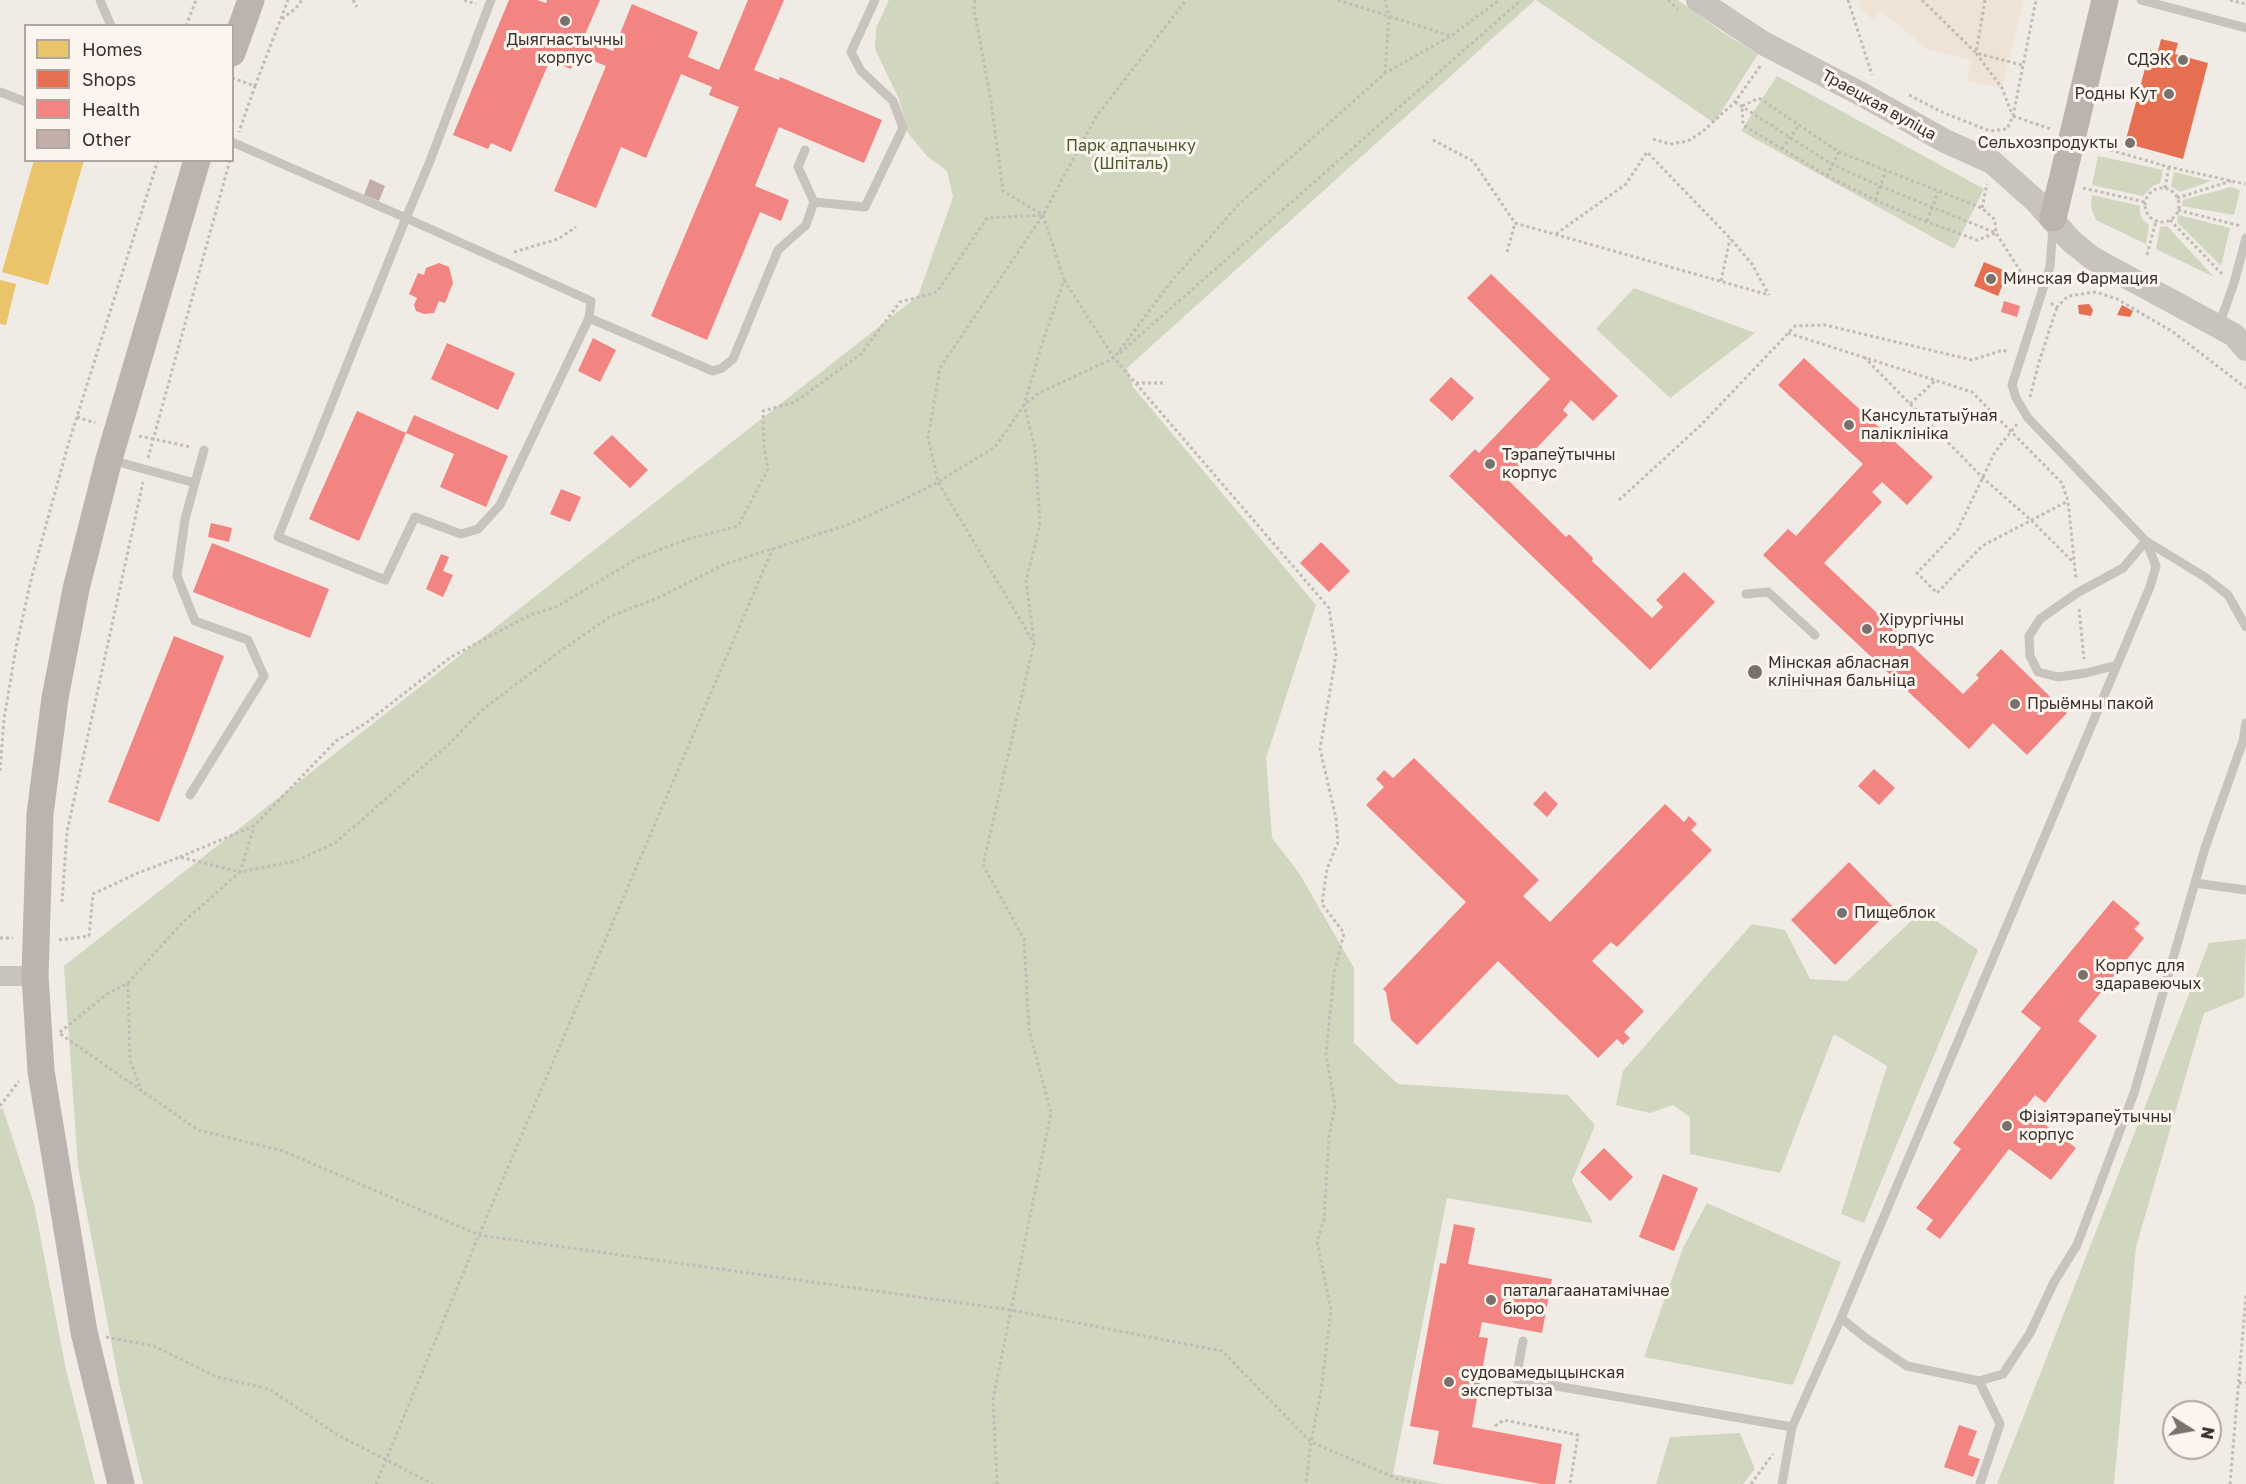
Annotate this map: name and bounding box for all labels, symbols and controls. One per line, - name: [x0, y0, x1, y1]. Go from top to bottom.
- marker: Дыягнастычны корпус: [558, 14, 572, 28]
- legend: [24, 24, 234, 162]
- place label: Дыягнастычны корпус: [506, 30, 624, 68]
- text: Homes: [82, 38, 142, 60]
- place label: СДЭК: [2127, 50, 2171, 70]
- marker: СДЭК: [2176, 53, 2190, 67]
- street label: Траецкая вуліца: [1818, 66, 1940, 144]
- text: Shops: [82, 68, 136, 90]
- place label: Родны Кут: [2074, 84, 2157, 104]
- marker: Родны Кут: [2162, 87, 2176, 101]
- text: Health: [82, 98, 140, 120]
- text: Other: [82, 128, 131, 150]
- place label: Сельхозпродукты: [1978, 133, 2118, 153]
- park label: Парк адпачынку (Шпіталь): [1066, 136, 1196, 174]
- marker: Сельхозпродукты: [2123, 136, 2137, 150]
- place label: Минская Фармация: [2003, 269, 2158, 289]
- marker: Минская Фармация: [1984, 272, 1998, 286]
- place label: Кансультатыўная паліклініка: [1861, 406, 1998, 444]
- marker: Кансультатыўная паліклініка: [1842, 418, 1856, 432]
- place label: Тэрапеўтычны корпус: [1502, 445, 1616, 483]
- marker: Тэрапеўтычны корпус: [1483, 457, 1497, 471]
- place label: Хірургічны корпус: [1879, 610, 1964, 648]
- marker: Хірургічны корпус: [1860, 622, 1874, 636]
- place label: Мінская абласная клінічная бальніца: [1768, 653, 1916, 691]
- marker: Мінская абласная клінічная бальніца: [1746, 663, 1764, 681]
- place label: Прыёмны пакой: [2027, 694, 2154, 714]
- marker: Прыёмны пакой: [2008, 697, 2022, 711]
- place label: Пищеблок: [1854, 903, 1936, 923]
- marker: Пищеблок: [1835, 906, 1849, 920]
- place label: Корпус для здаравеючых: [2095, 956, 2201, 994]
- marker: Корпус для здаравеючых: [2076, 968, 2090, 982]
- place label: Фізіятэрапеўтычны корпус: [2019, 1107, 2172, 1145]
- marker: Фізіятэрапеўтычны корпус: [2000, 1119, 2014, 1133]
- place label: паталагаанатамічнае бюро: [1503, 1281, 1670, 1319]
- marker: паталагаанатамічнае бюро: [1484, 1293, 1498, 1307]
- place label: судовамедыцынская экспертыза: [1461, 1363, 1625, 1401]
- marker: судовамедыцынская экспертыза: [1442, 1375, 1456, 1389]
- north arrow: [2162, 1400, 2222, 1460]
- text: N: [2197, 1425, 2219, 1441]

